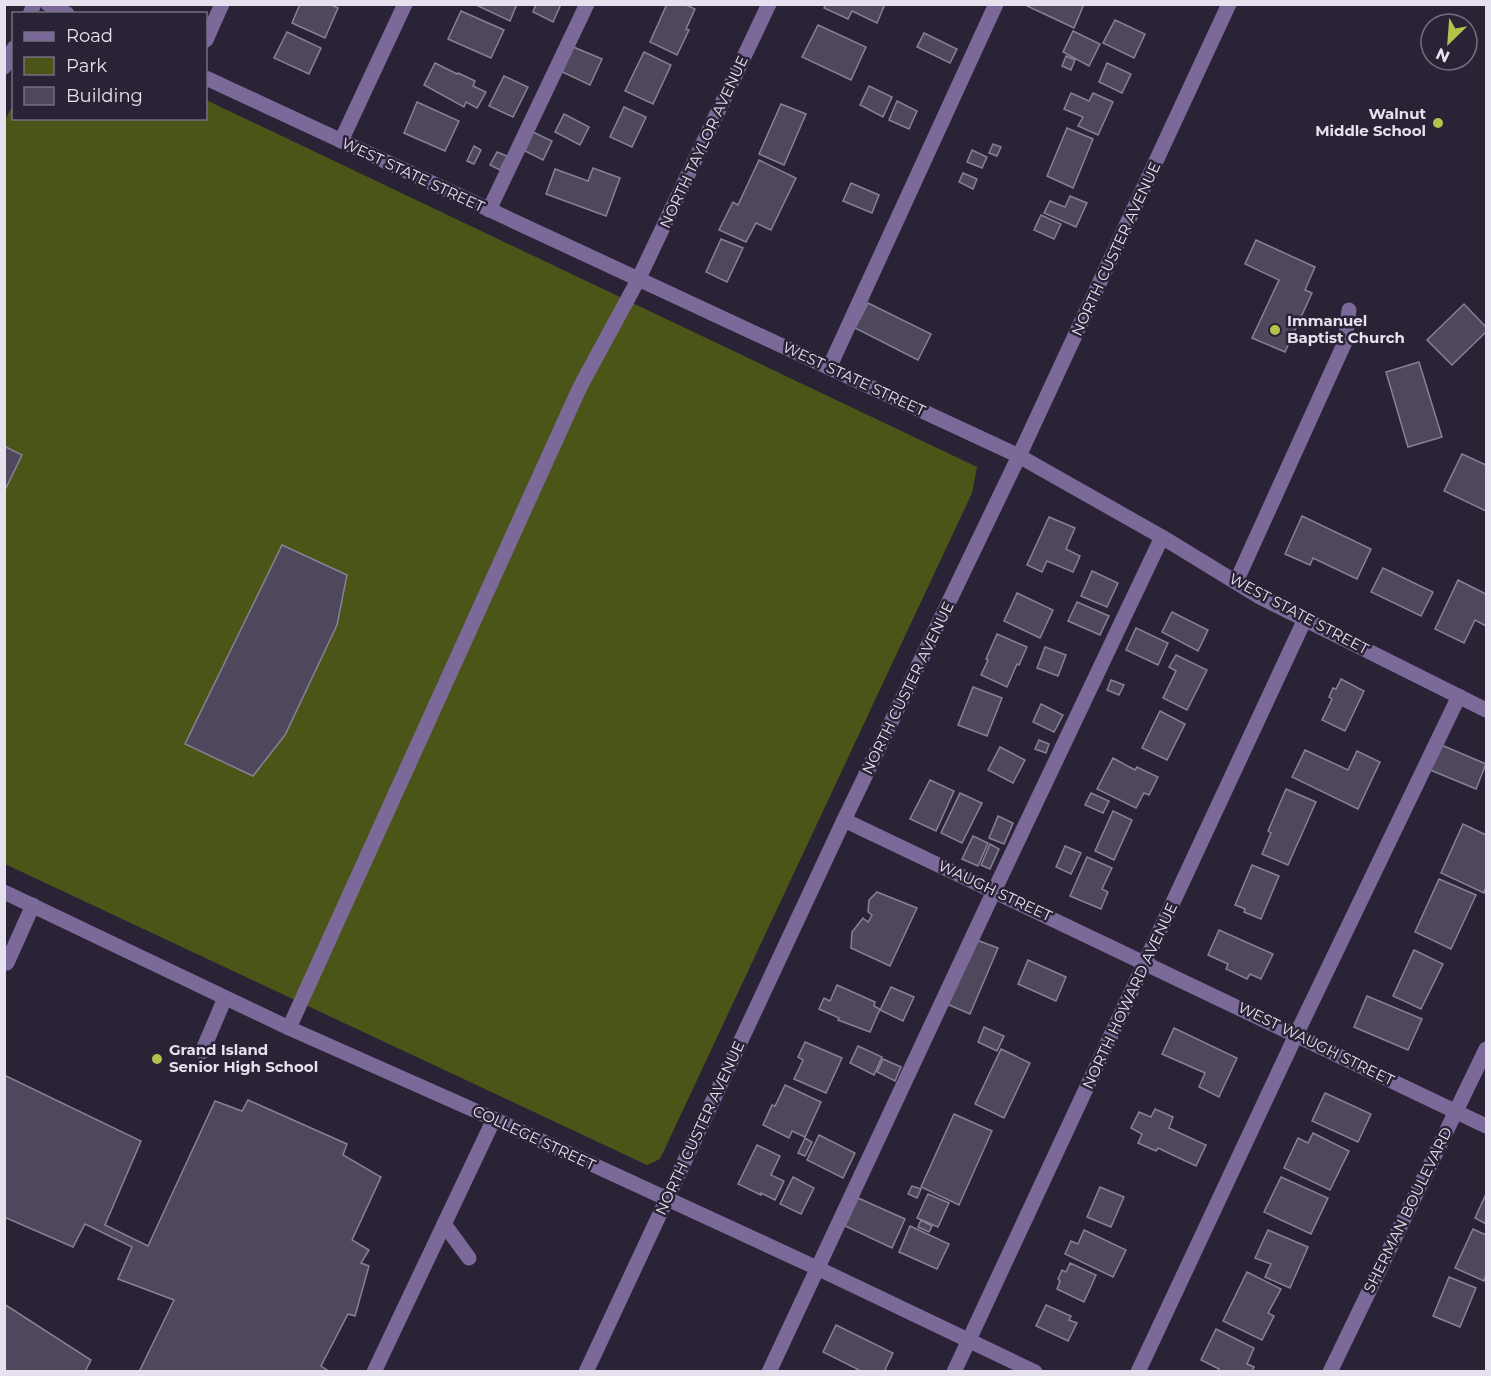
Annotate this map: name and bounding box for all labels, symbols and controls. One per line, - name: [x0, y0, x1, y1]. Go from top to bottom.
- legend: [12, 12, 207, 120]
- north arrow: [1419, 12, 1479, 72]
- text: Road: [66, 25, 113, 47]
- text: N: [1433, 44, 1453, 66]
- street label: NORTH TAYLOR AVENUE: [655, 52, 752, 231]
- text: Park: [66, 55, 107, 77]
- text: Building: [66, 85, 143, 107]
- place label: Walnut Middle School: [1315, 104, 1426, 140]
- marker: Walnut Middle School: [1431, 116, 1445, 130]
- street label: WEST STATE STREET: [339, 133, 488, 216]
- street label: NORTH CUSTER AVENUE: [1067, 159, 1164, 339]
- place label: Immanuel Baptist Church: [1287, 311, 1405, 347]
- marker: Immanuel Baptist Church: [1268, 323, 1282, 337]
- street label: WEST STATE STREET: [780, 337, 929, 420]
- street label: WEST STATE STREET: [1226, 569, 1373, 659]
- street label: NORTH CUSTER AVENUE: [857, 598, 958, 777]
- street label: WAUGH STREET: [935, 856, 1056, 925]
- street label: NORTH HOWARD AVENUE: [1078, 900, 1181, 1092]
- street label: WEST WAUGH STREET: [1235, 997, 1398, 1090]
- street label: NORTH CUSTER AVENUE: [651, 1038, 748, 1218]
- place label: Grand Island Senior High School: [169, 1040, 318, 1076]
- marker: Grand Island Senior High School: [150, 1052, 164, 1066]
- street label: COLLEGE STREET: [470, 1101, 599, 1174]
- street label: SHERMAN BOULEVARD: [1359, 1124, 1456, 1296]

